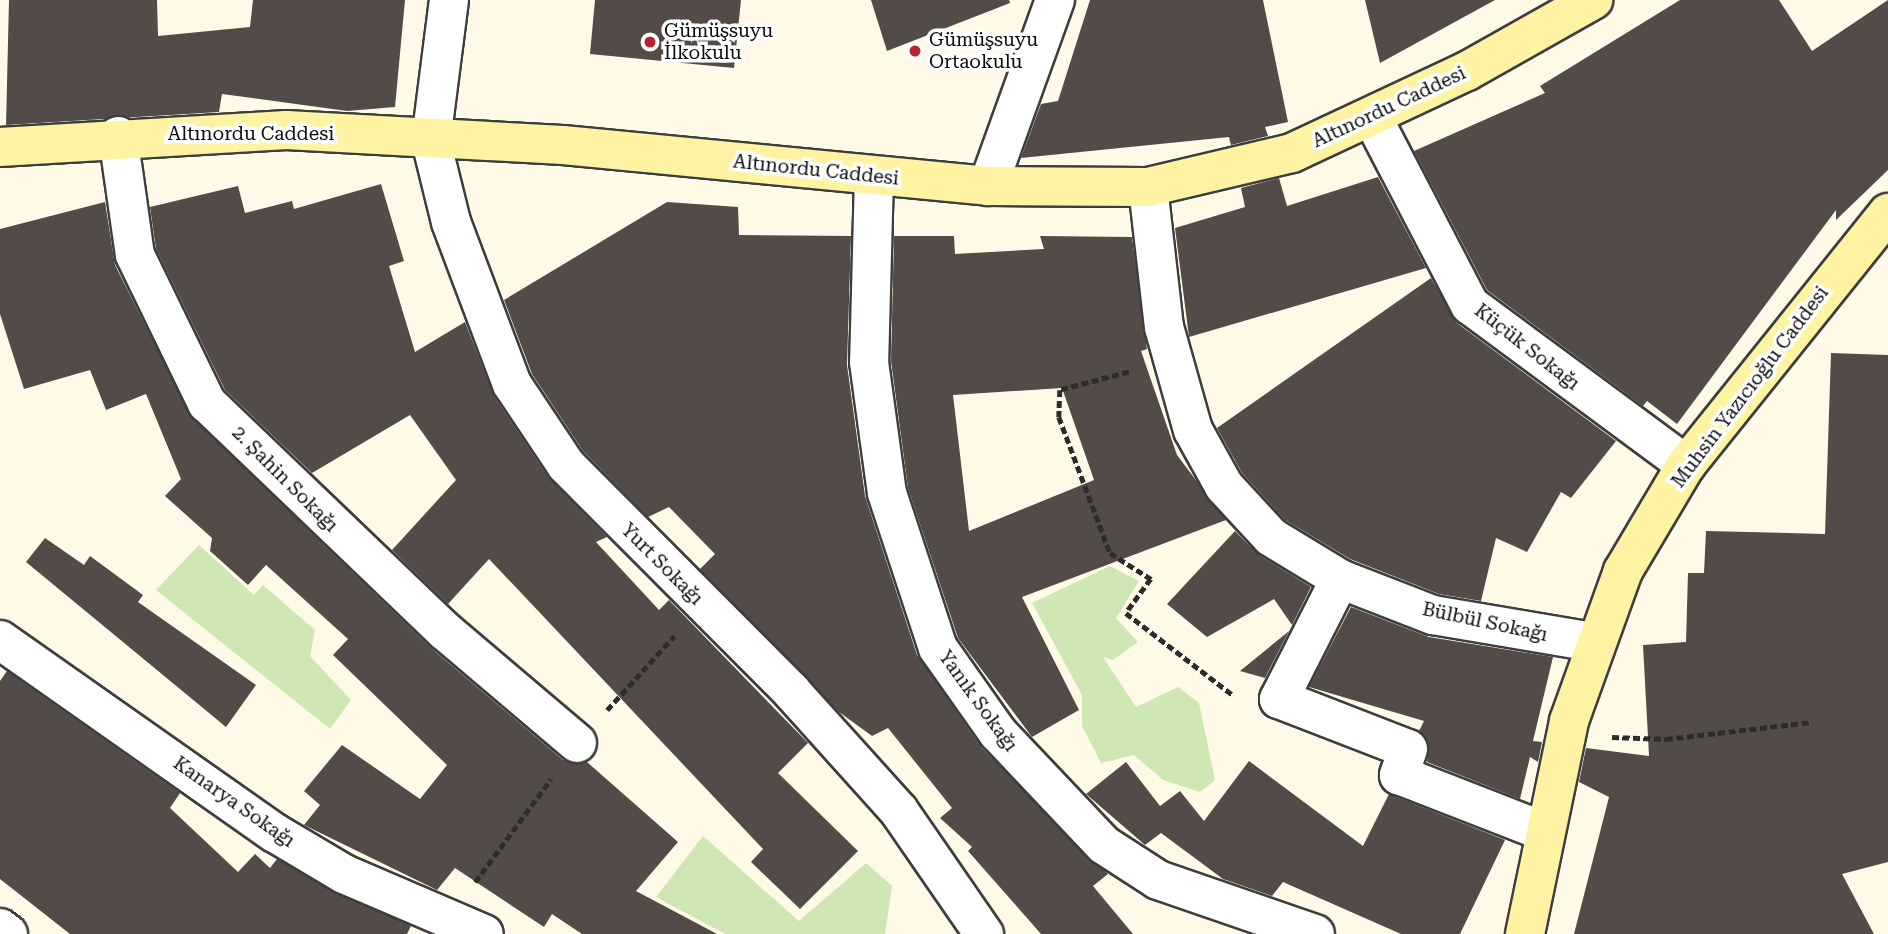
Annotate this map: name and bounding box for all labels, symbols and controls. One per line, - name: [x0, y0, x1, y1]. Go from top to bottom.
- place label: Gümüşsuyu İlkokulu: [664, 20, 773, 64]
- place label: Gümüşsuyu Ortaokulu: [929, 29, 1038, 73]
- marker: Gümüşsuyu İlkokulu: [642, 34, 658, 50]
- marker: Gümüşsuyu Ortaokulu: [907, 43, 923, 59]
- street label: Altınordu Caddesi: [1309, 61, 1469, 153]
- street label: Altınordu Caddesi: [168, 123, 334, 145]
- street label: Altınordu Caddesi: [732, 150, 900, 190]
- street label: Muhsin Yazıcıoğlu Caddesi: [1667, 282, 1833, 492]
- street label: Küçük Sokağı: [1470, 299, 1584, 395]
- street label: 2. Şahin Sokağı: [227, 421, 343, 537]
- street label: Yurt Sokağı: [616, 518, 708, 610]
- street label: Bülbül Sokağı: [1420, 598, 1550, 646]
- street label: Yanık Sokağı: [934, 646, 1022, 756]
- street label: Kanarya Sokağı: [169, 752, 299, 852]

